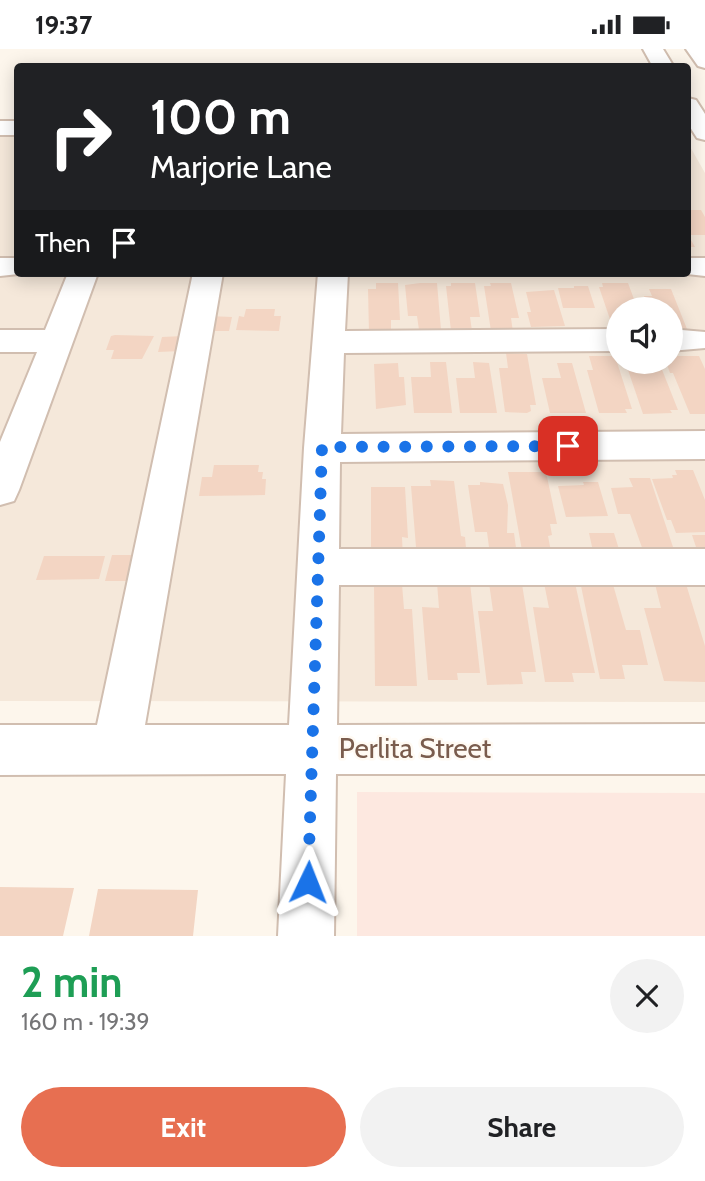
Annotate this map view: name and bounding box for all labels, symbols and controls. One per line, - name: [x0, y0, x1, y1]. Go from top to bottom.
- text: 19:37: [35, 9, 92, 41]
- text: 100 m: [150, 87, 291, 146]
- icon: right: [35, 91, 126, 182]
- text: Marjorie Lane: [150, 147, 332, 186]
- icon: arrive: [105, 224, 143, 262]
- text: Then: [35, 227, 91, 259]
- map controls: [606, 297, 683, 374]
- button: sound: [606, 297, 683, 374]
- pin: [538, 416, 598, 476]
- icon: arrive: [549, 427, 587, 465]
- street label: Perlita Street: [339, 731, 491, 765]
- position arrow: [271, 845, 345, 919]
- text: 2 min: [21, 956, 122, 1008]
- button: close: [610, 959, 684, 1033]
- text: 160 m · 19:39: [21, 1008, 150, 1036]
- button: Exit: [21, 1087, 346, 1167]
- button: Share: [360, 1087, 684, 1167]

